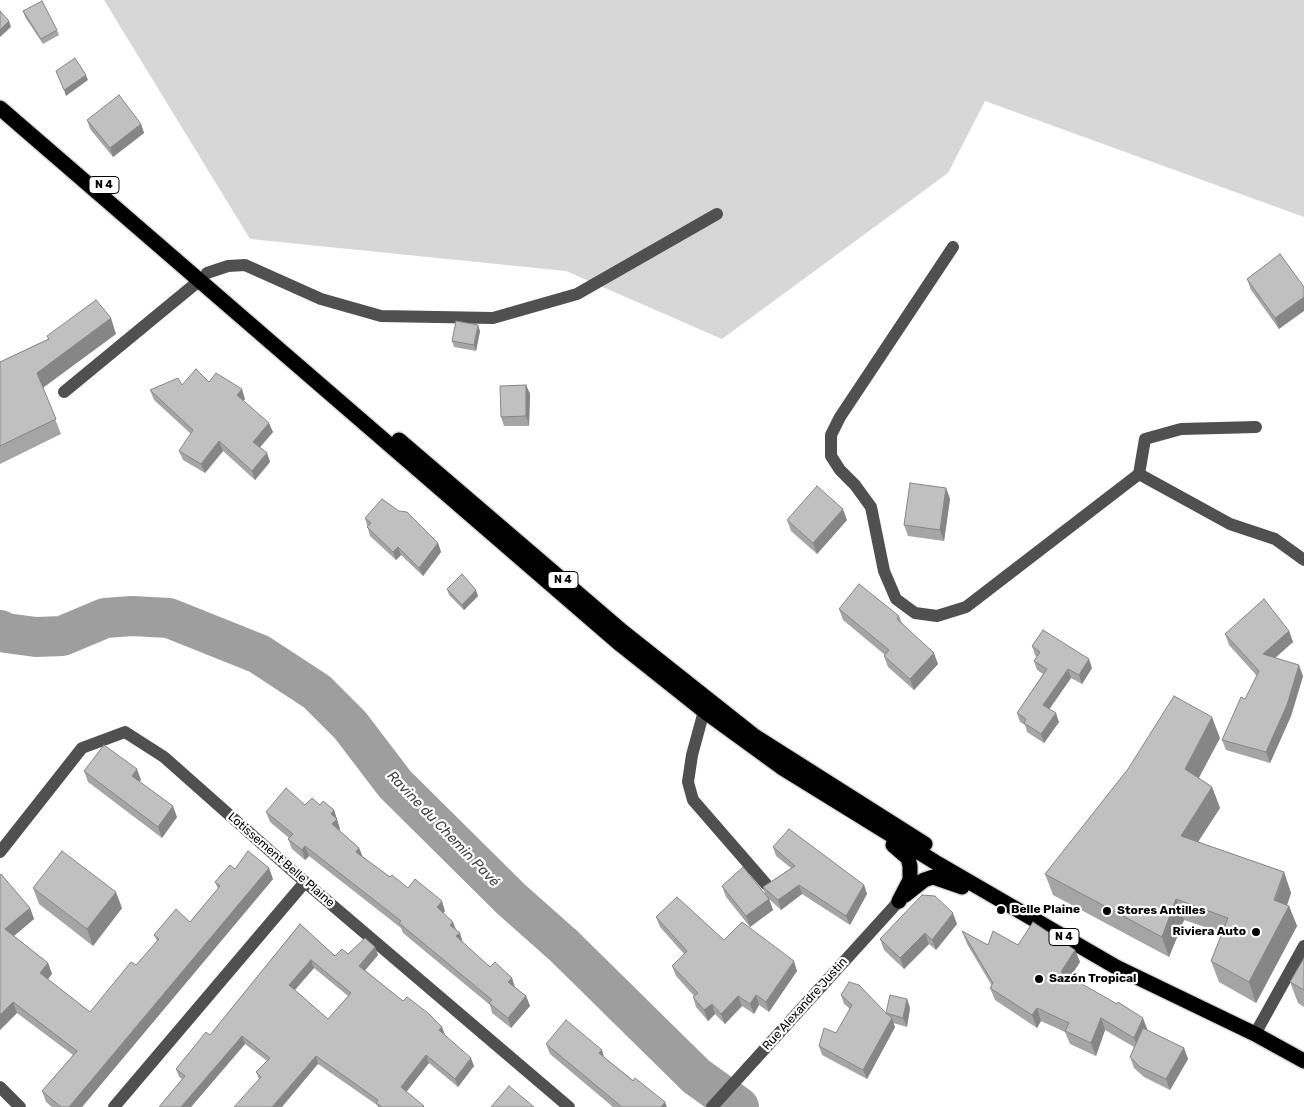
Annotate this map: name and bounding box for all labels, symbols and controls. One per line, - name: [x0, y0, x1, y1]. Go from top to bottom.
- road number: N 4: [89, 176, 119, 194]
- road number: N 4: [548, 572, 578, 588]
- water label: Ravine du Chemin Pavé: [383, 768, 503, 890]
- street label: Lotissement Belle Plaine: [225, 810, 337, 910]
- place label: Belle Plaine: [1011, 903, 1080, 917]
- marker: Belle Plaine: [995, 904, 1007, 916]
- place label: Stores Antilles: [1117, 904, 1206, 918]
- marker: Stores Antilles: [1101, 905, 1113, 917]
- place label: Riviera Auto: [1172, 925, 1246, 939]
- marker: Riviera Auto: [1250, 926, 1262, 938]
- road number: N 4: [1049, 929, 1079, 946]
- street label: Rue Alexandre Justin: [760, 955, 850, 1053]
- place label: Sazón Tropical: [1049, 972, 1136, 986]
- marker: Sazón Tropical: [1033, 973, 1045, 985]

